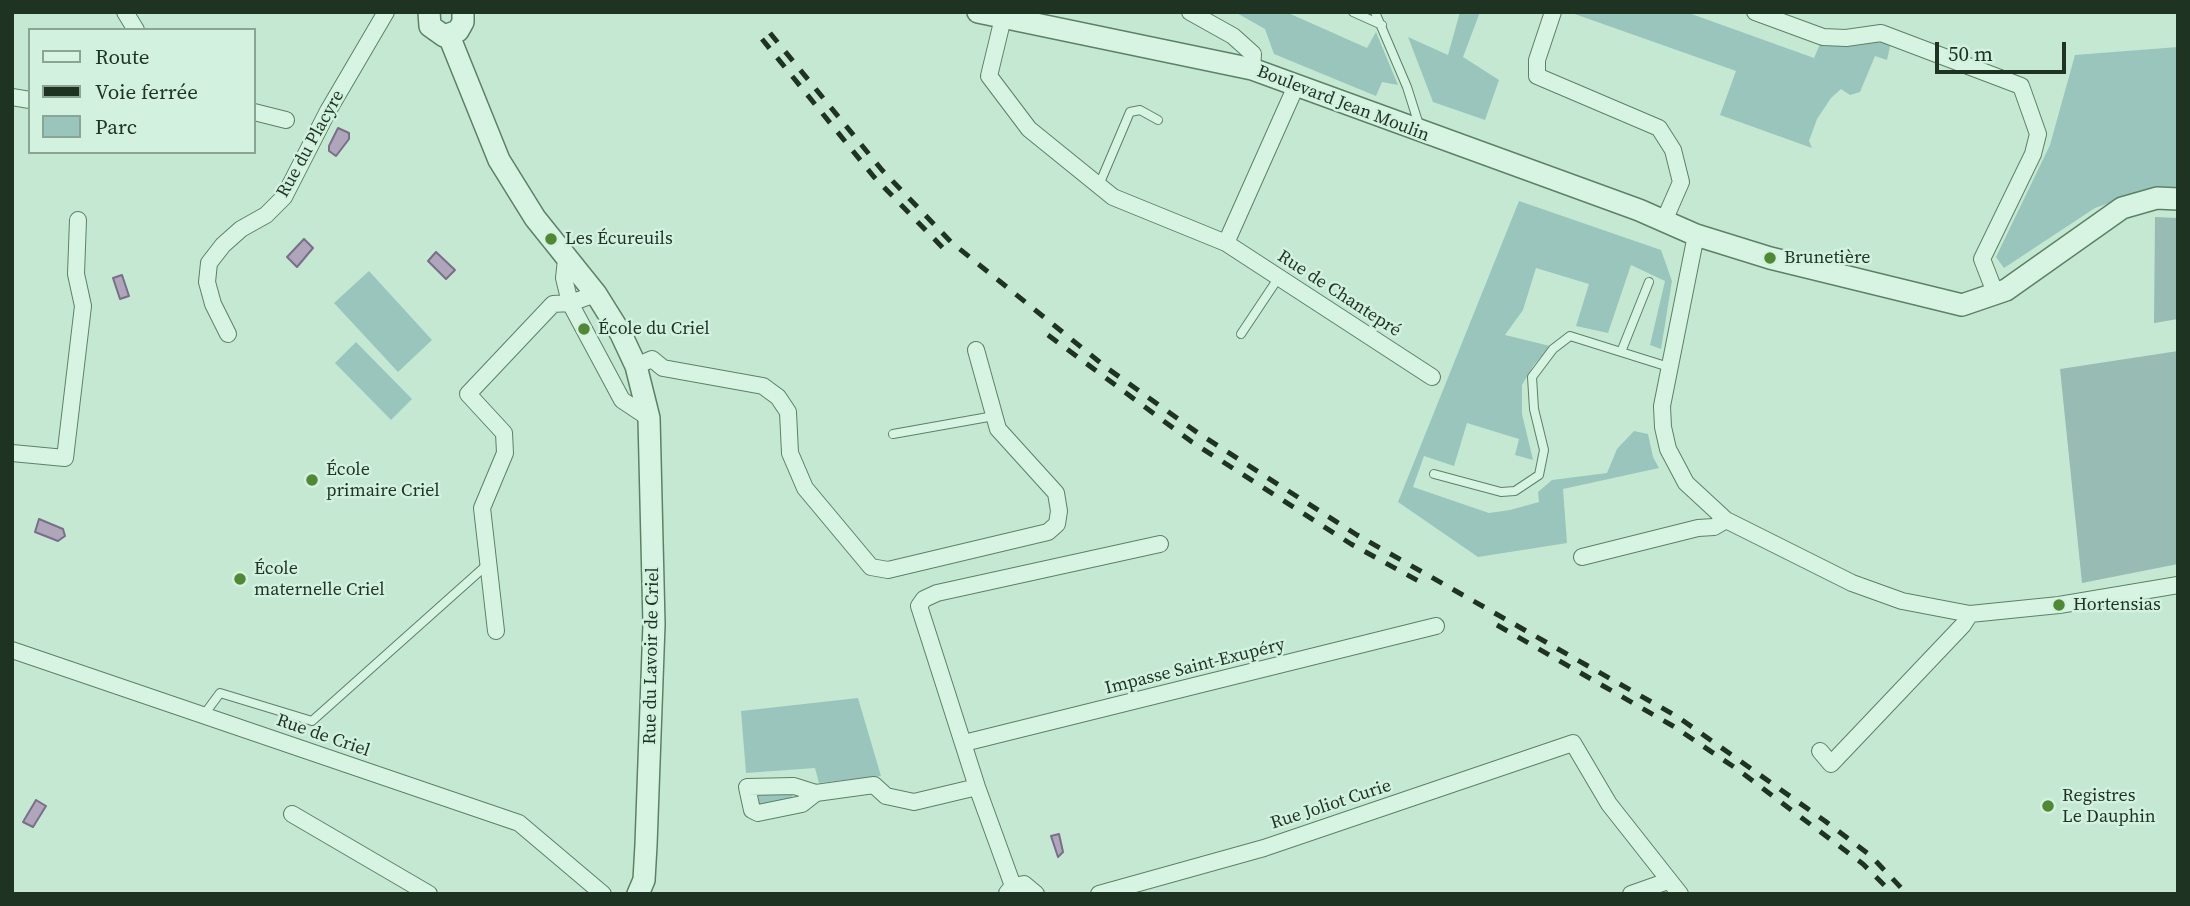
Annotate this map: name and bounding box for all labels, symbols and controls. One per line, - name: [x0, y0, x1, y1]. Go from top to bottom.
- legend: [28, 28, 256, 154]
- scale bar: [1938, 28, 2069, 72]
- text: 50 m: [1948, 39, 1993, 68]
- text: Route: [95, 42, 150, 71]
- street label: Boulevard Jean Moulin: [1254, 61, 1432, 147]
- text: Voie ferrée: [95, 77, 198, 106]
- street label: Rue du Placyre: [273, 87, 349, 201]
- text: Parc: [95, 112, 137, 141]
- place label: Les Écureuils: [565, 228, 673, 250]
- marker: Les Écureuils: [543, 231, 559, 247]
- street label: Rue de Chantepré: [1273, 246, 1405, 342]
- place label: Brunetière: [1784, 247, 1871, 269]
- marker: Brunetière: [1762, 250, 1778, 266]
- place label: École du Criel: [598, 318, 709, 340]
- marker: École du Criel: [576, 321, 592, 337]
- place label: École primaire Criel: [326, 459, 440, 502]
- marker: École primaire Criel: [304, 472, 320, 488]
- place label: École maternelle Criel: [254, 558, 385, 600]
- street label: Rue du Lavoir de Criel: [640, 567, 664, 745]
- marker: École maternelle Criel: [232, 571, 248, 587]
- place label: Hortensias: [2073, 594, 2161, 616]
- marker: Hortensias: [2051, 597, 2067, 613]
- street label: Impasse Saint-Exupéry: [1103, 634, 1287, 700]
- street label: Rue de Criel: [273, 710, 373, 762]
- street label: Rue Joliot Curie: [1268, 775, 1394, 835]
- place label: Registres Le Dauphin: [2062, 785, 2156, 828]
- marker: Registres Le Dauphin: [2040, 798, 2056, 814]

